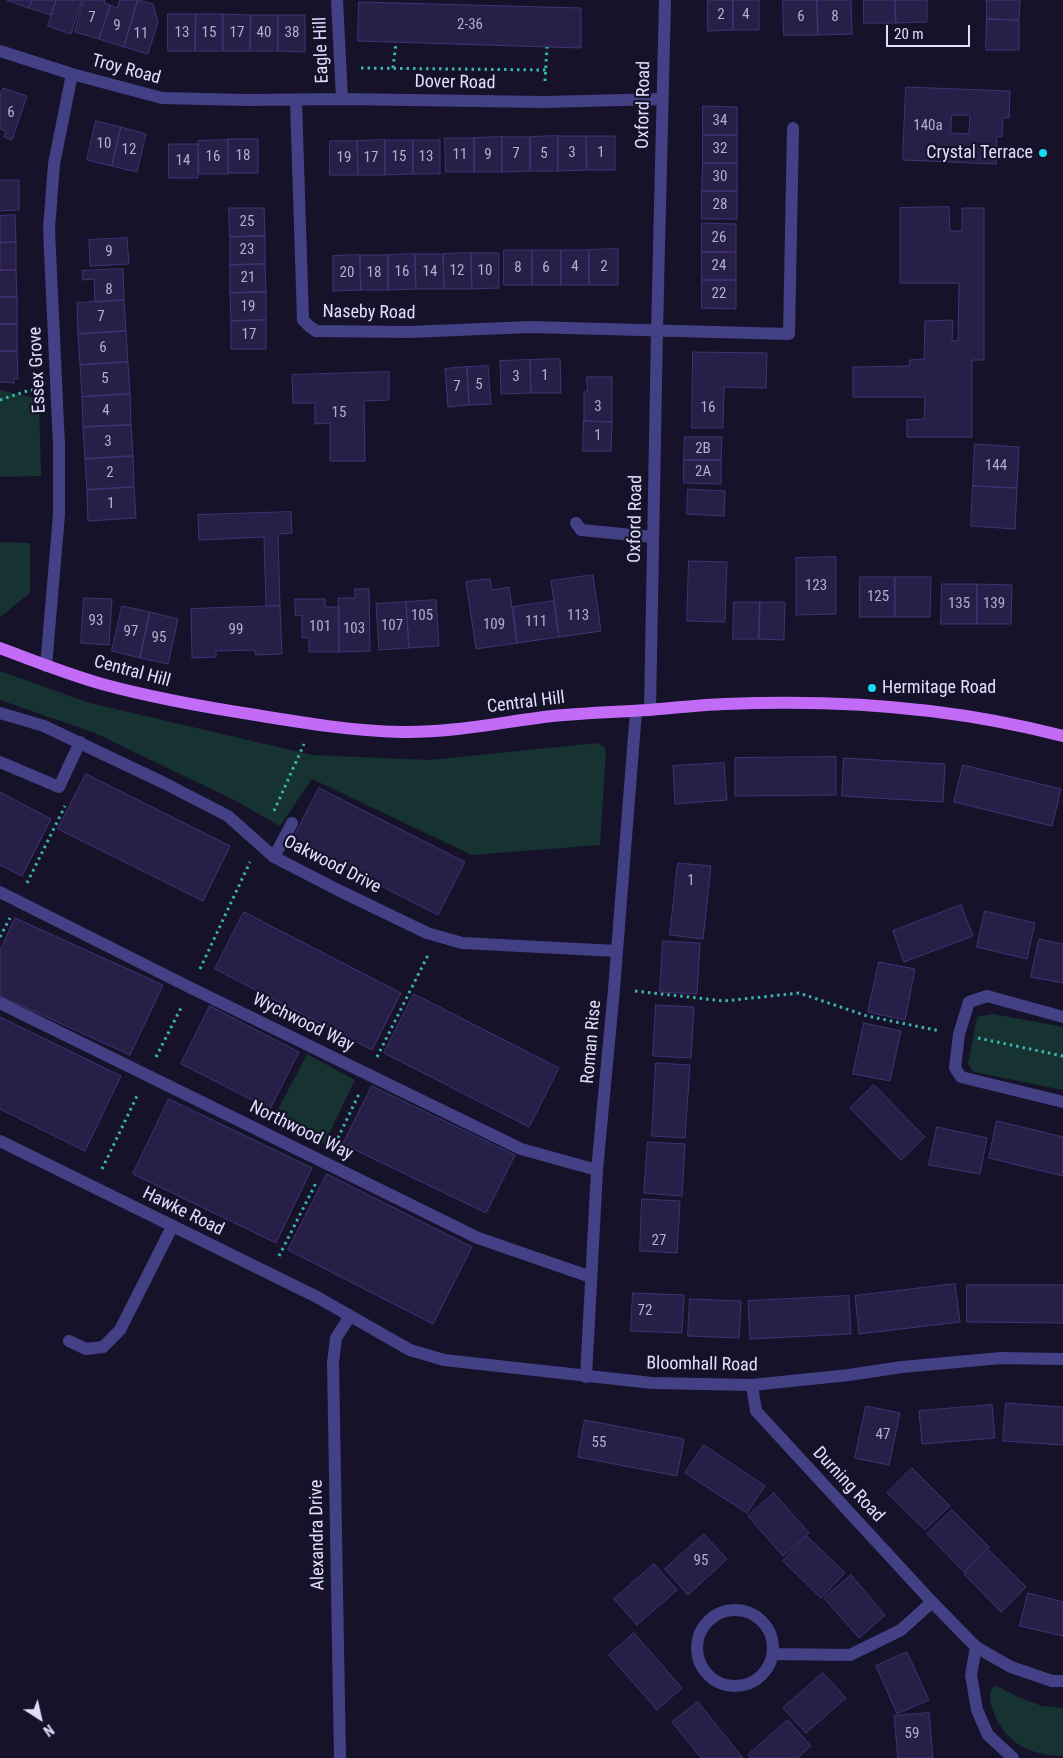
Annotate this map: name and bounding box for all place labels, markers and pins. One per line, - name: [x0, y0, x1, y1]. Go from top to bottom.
- place label: Crystal Terrace: [926, 142, 1033, 164]
- marker: Crystal Terrace: [1037, 147, 1049, 159]
- place label: Hermitage Road: [882, 677, 996, 699]
- marker: Hermitage Road: [866, 682, 878, 694]

